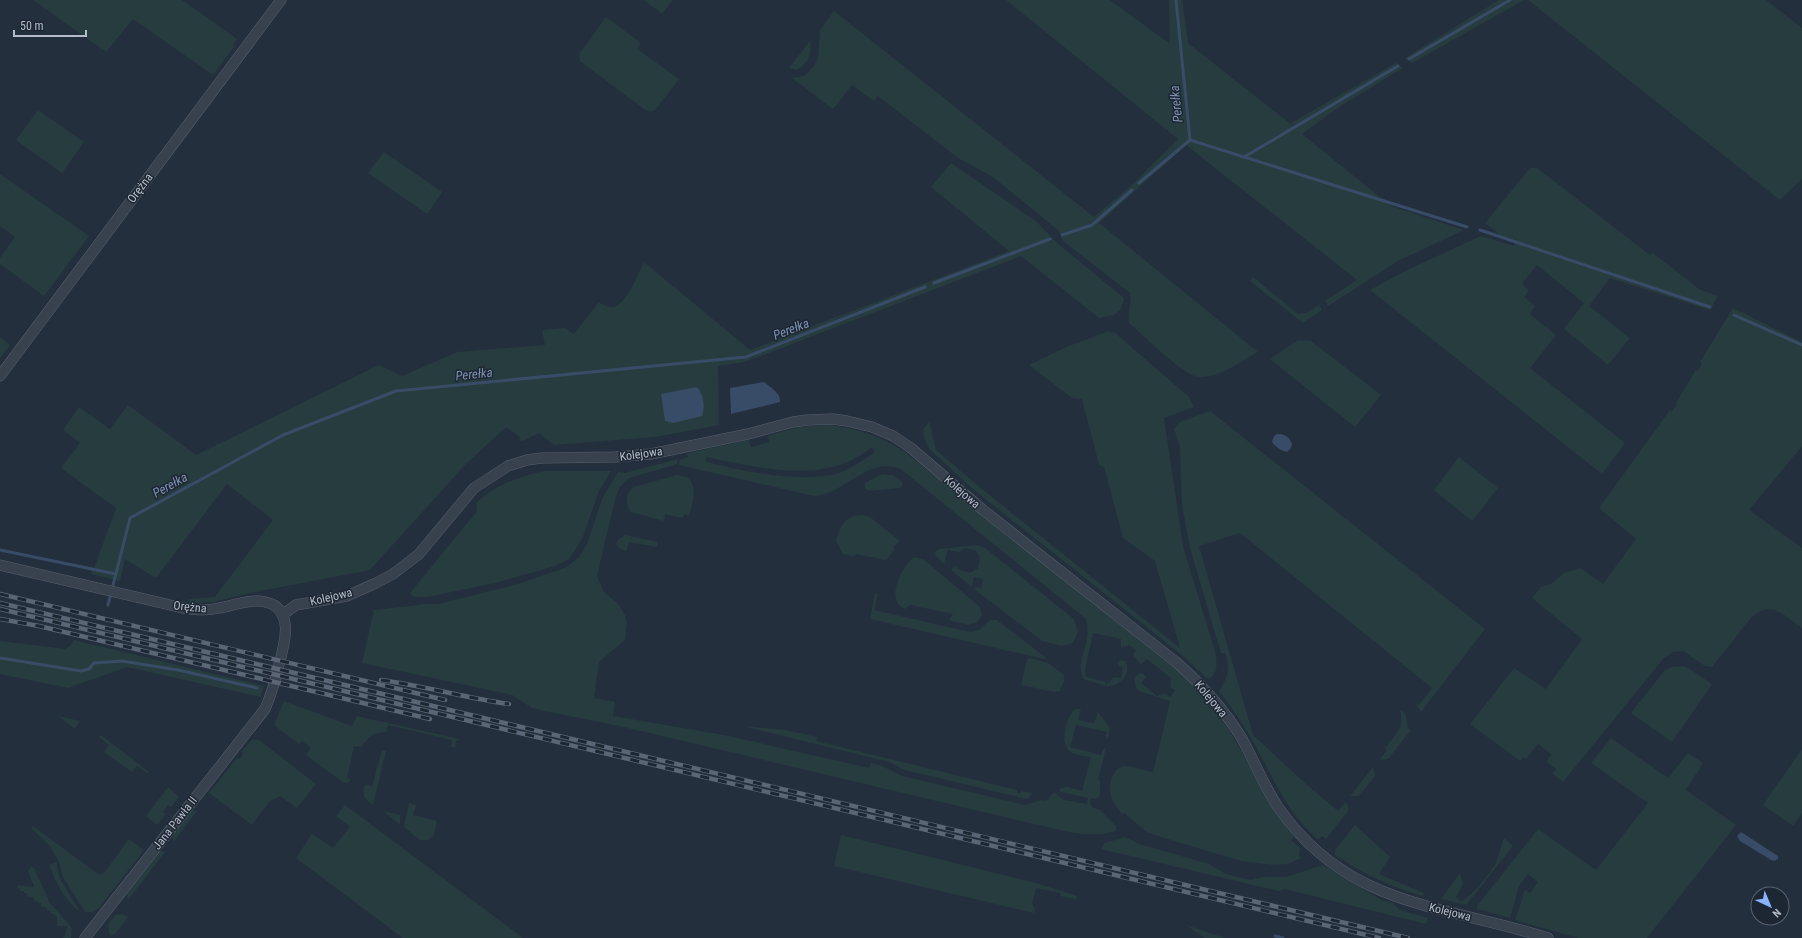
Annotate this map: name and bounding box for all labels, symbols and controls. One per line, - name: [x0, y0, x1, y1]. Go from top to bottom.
- scale bar: [14, 12, 86, 38]
- text: 50 m: [20, 19, 44, 33]
- water label: Perełka: [1167, 85, 1185, 123]
- street label: Orężna: [124, 170, 156, 205]
- water label: Perełka: [771, 315, 811, 343]
- water label: Perełka: [455, 365, 493, 383]
- street label: Kolejowa: [619, 444, 664, 464]
- water label: Perełka: [150, 469, 190, 501]
- street label: Kolejowa: [941, 473, 983, 512]
- street label: Kolejowa: [308, 585, 354, 609]
- street label: Orężna: [173, 598, 207, 616]
- street label: Kolejowa: [1192, 678, 1230, 720]
- street label: Jana Pawła II: [150, 794, 200, 852]
- north arrow: [1750, 886, 1790, 926]
- street label: Kolejowa: [1427, 900, 1473, 924]
- text: N: [1769, 906, 1784, 920]

